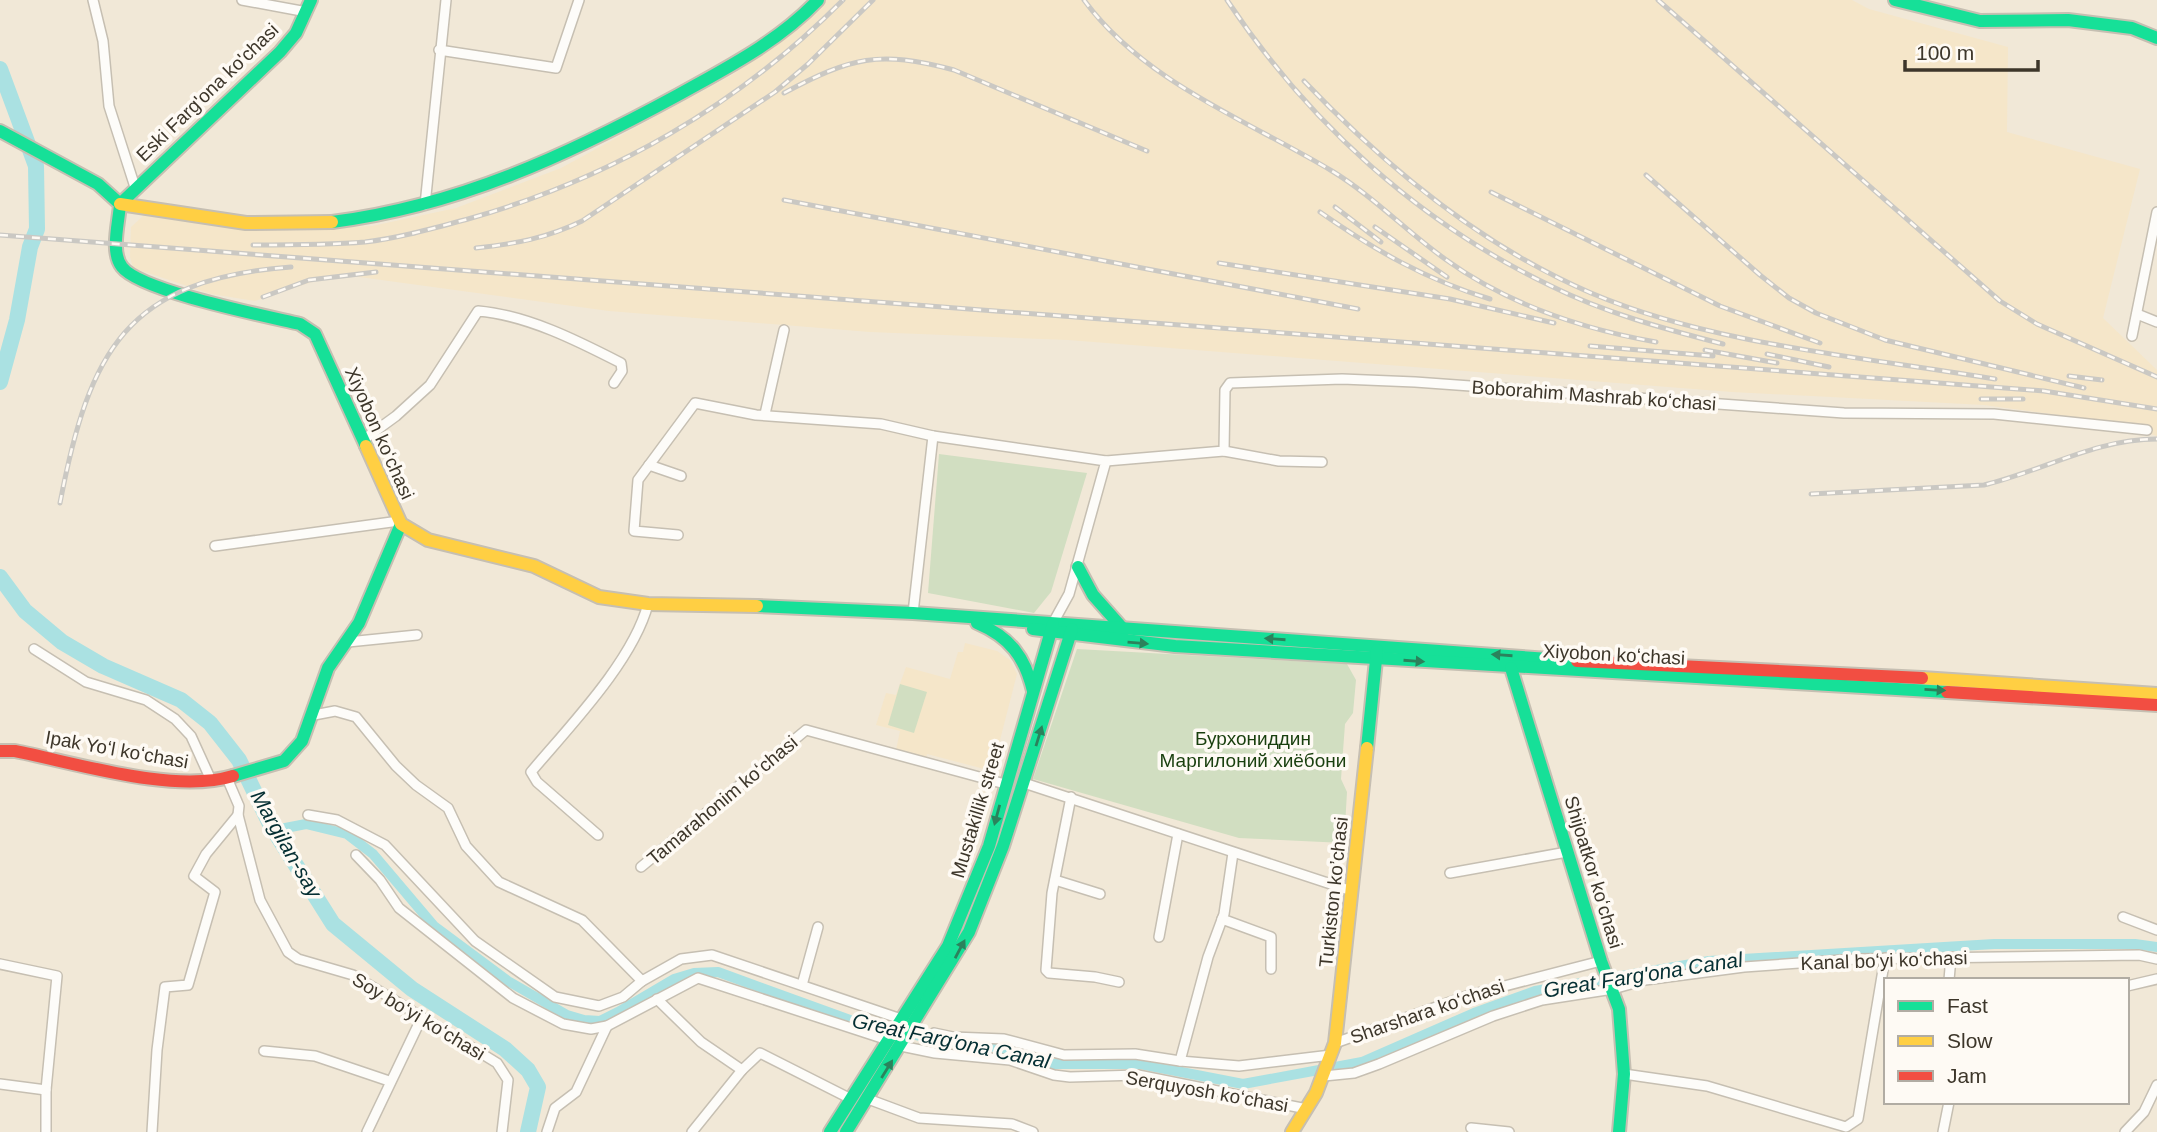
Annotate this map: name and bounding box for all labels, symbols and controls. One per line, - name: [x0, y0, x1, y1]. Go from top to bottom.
- street label: Eski Farg'ona ko'chasi: [132, 19, 283, 166]
- scale bar: [1905, 28, 2038, 72]
- text: 100 m: [1916, 41, 1974, 64]
- street label: Xiyobon koʻchasi: [341, 364, 418, 503]
- street label: Boborahim Mashrab koʻchasi: [1471, 376, 1717, 415]
- one-way arrow: [1264, 633, 1286, 644]
- one-way arrow: [1127, 638, 1149, 649]
- street label: Xiyobon koʻchasi: [1542, 640, 1686, 669]
- one-way arrow: [1491, 650, 1513, 661]
- one-way arrow: [1403, 656, 1425, 667]
- one-way arrow: [1924, 685, 1946, 696]
- one-way arrow: [1035, 725, 1045, 746]
- street label: Ipak Yoʻl koʻchasi: [44, 727, 190, 772]
- park label: Бурхониддин Маргилоний хиёбони: [1160, 728, 1346, 771]
- street label: Tamarahonim koʻchasi: [643, 732, 801, 869]
- street label: Mustakillik street: [947, 739, 1008, 880]
- water label: Margilan-say: [246, 786, 327, 903]
- street label: Shijoatkor koʻchasi: [1560, 793, 1627, 951]
- one-way arrow: [991, 804, 1002, 826]
- street label: Turkiston ko’chasi: [1315, 816, 1352, 968]
- one-way arrow: [953, 938, 965, 958]
- water label: Great Farg'ona Canal: [1542, 947, 1745, 1002]
- street label: Kanal boʻyi koʻchasi: [1800, 947, 1968, 974]
- street label: Soy boʻyi koʻchasi: [349, 969, 489, 1064]
- street label: Sharshara koʻchasi: [1347, 975, 1507, 1048]
- legend: [1884, 978, 2129, 1104]
- text: Fast: [1947, 994, 1988, 1017]
- water label: Great Farg'ona Canal: [850, 1008, 1053, 1073]
- text: Slow: [1947, 1029, 1993, 1052]
- one-way arrow: [881, 1059, 894, 1078]
- text: Jam: [1947, 1064, 1987, 1087]
- street label: Serquyosh koʻchasi: [1124, 1067, 1290, 1116]

